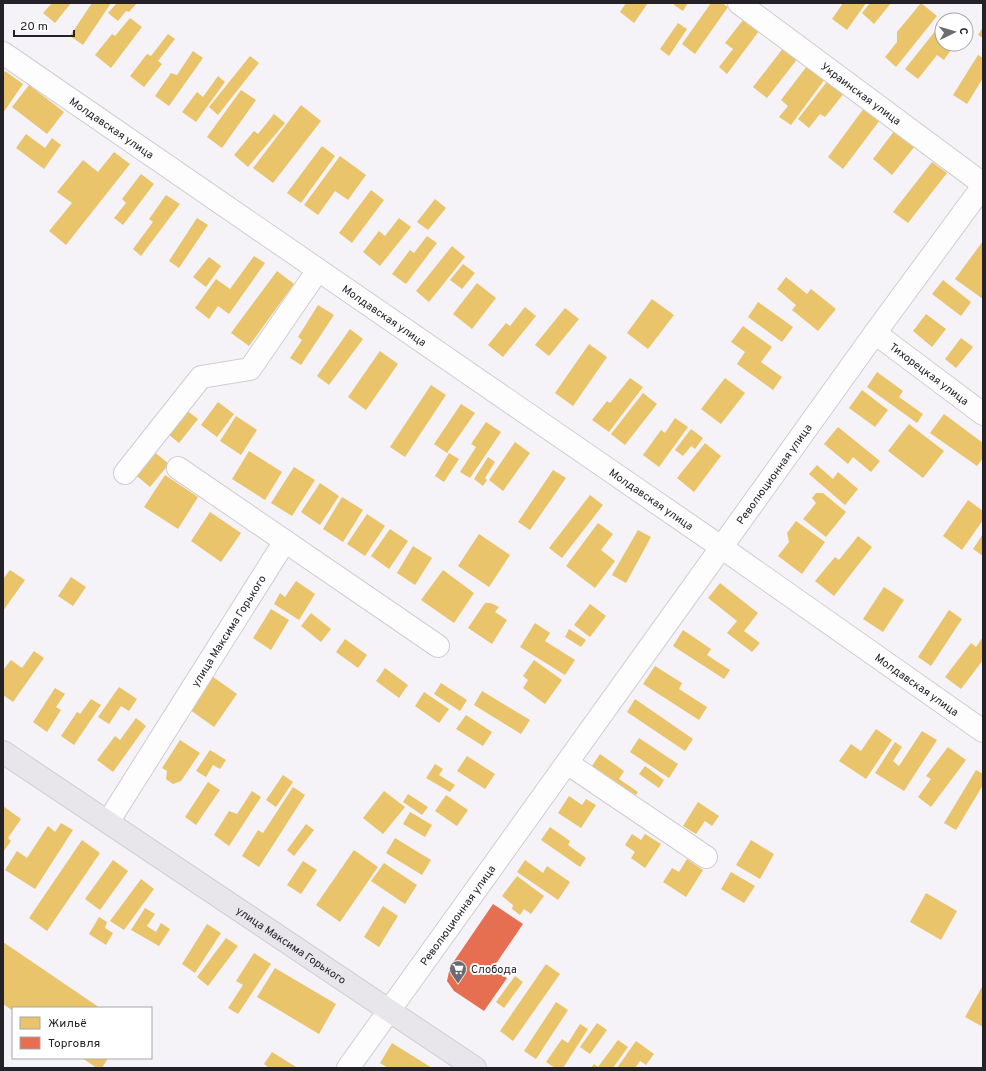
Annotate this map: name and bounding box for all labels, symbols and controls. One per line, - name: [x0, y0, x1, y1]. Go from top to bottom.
- scale bar: [14, 12, 74, 38]
- north arrow: [934, 12, 974, 52]
- text: 20 m: [20, 19, 48, 35]
- text: С: [956, 27, 970, 35]
- street label: Украинская улица: [818, 60, 904, 129]
- street label: Молдавская улица: [66, 95, 156, 163]
- street label: Молдавская улица: [339, 282, 429, 350]
- street label: Тихорецкая улица: [886, 340, 971, 409]
- street label: Революционная улица: [734, 421, 816, 528]
- street label: Молдавская улица: [606, 466, 696, 534]
- street label: улица Максима Горького: [189, 573, 270, 690]
- street label: Молдавская улица: [872, 651, 961, 720]
- street label: Революционная улица: [418, 863, 499, 969]
- street label: улица Максима Горького: [233, 904, 349, 988]
- supermarket icon: Слобода: [448, 959, 468, 984]
- place label: Слобода: [471, 963, 517, 977]
- legend: [12, 1007, 152, 1059]
- text: Жильё: [48, 1016, 87, 1032]
- text: Торговля: [48, 1036, 100, 1052]

